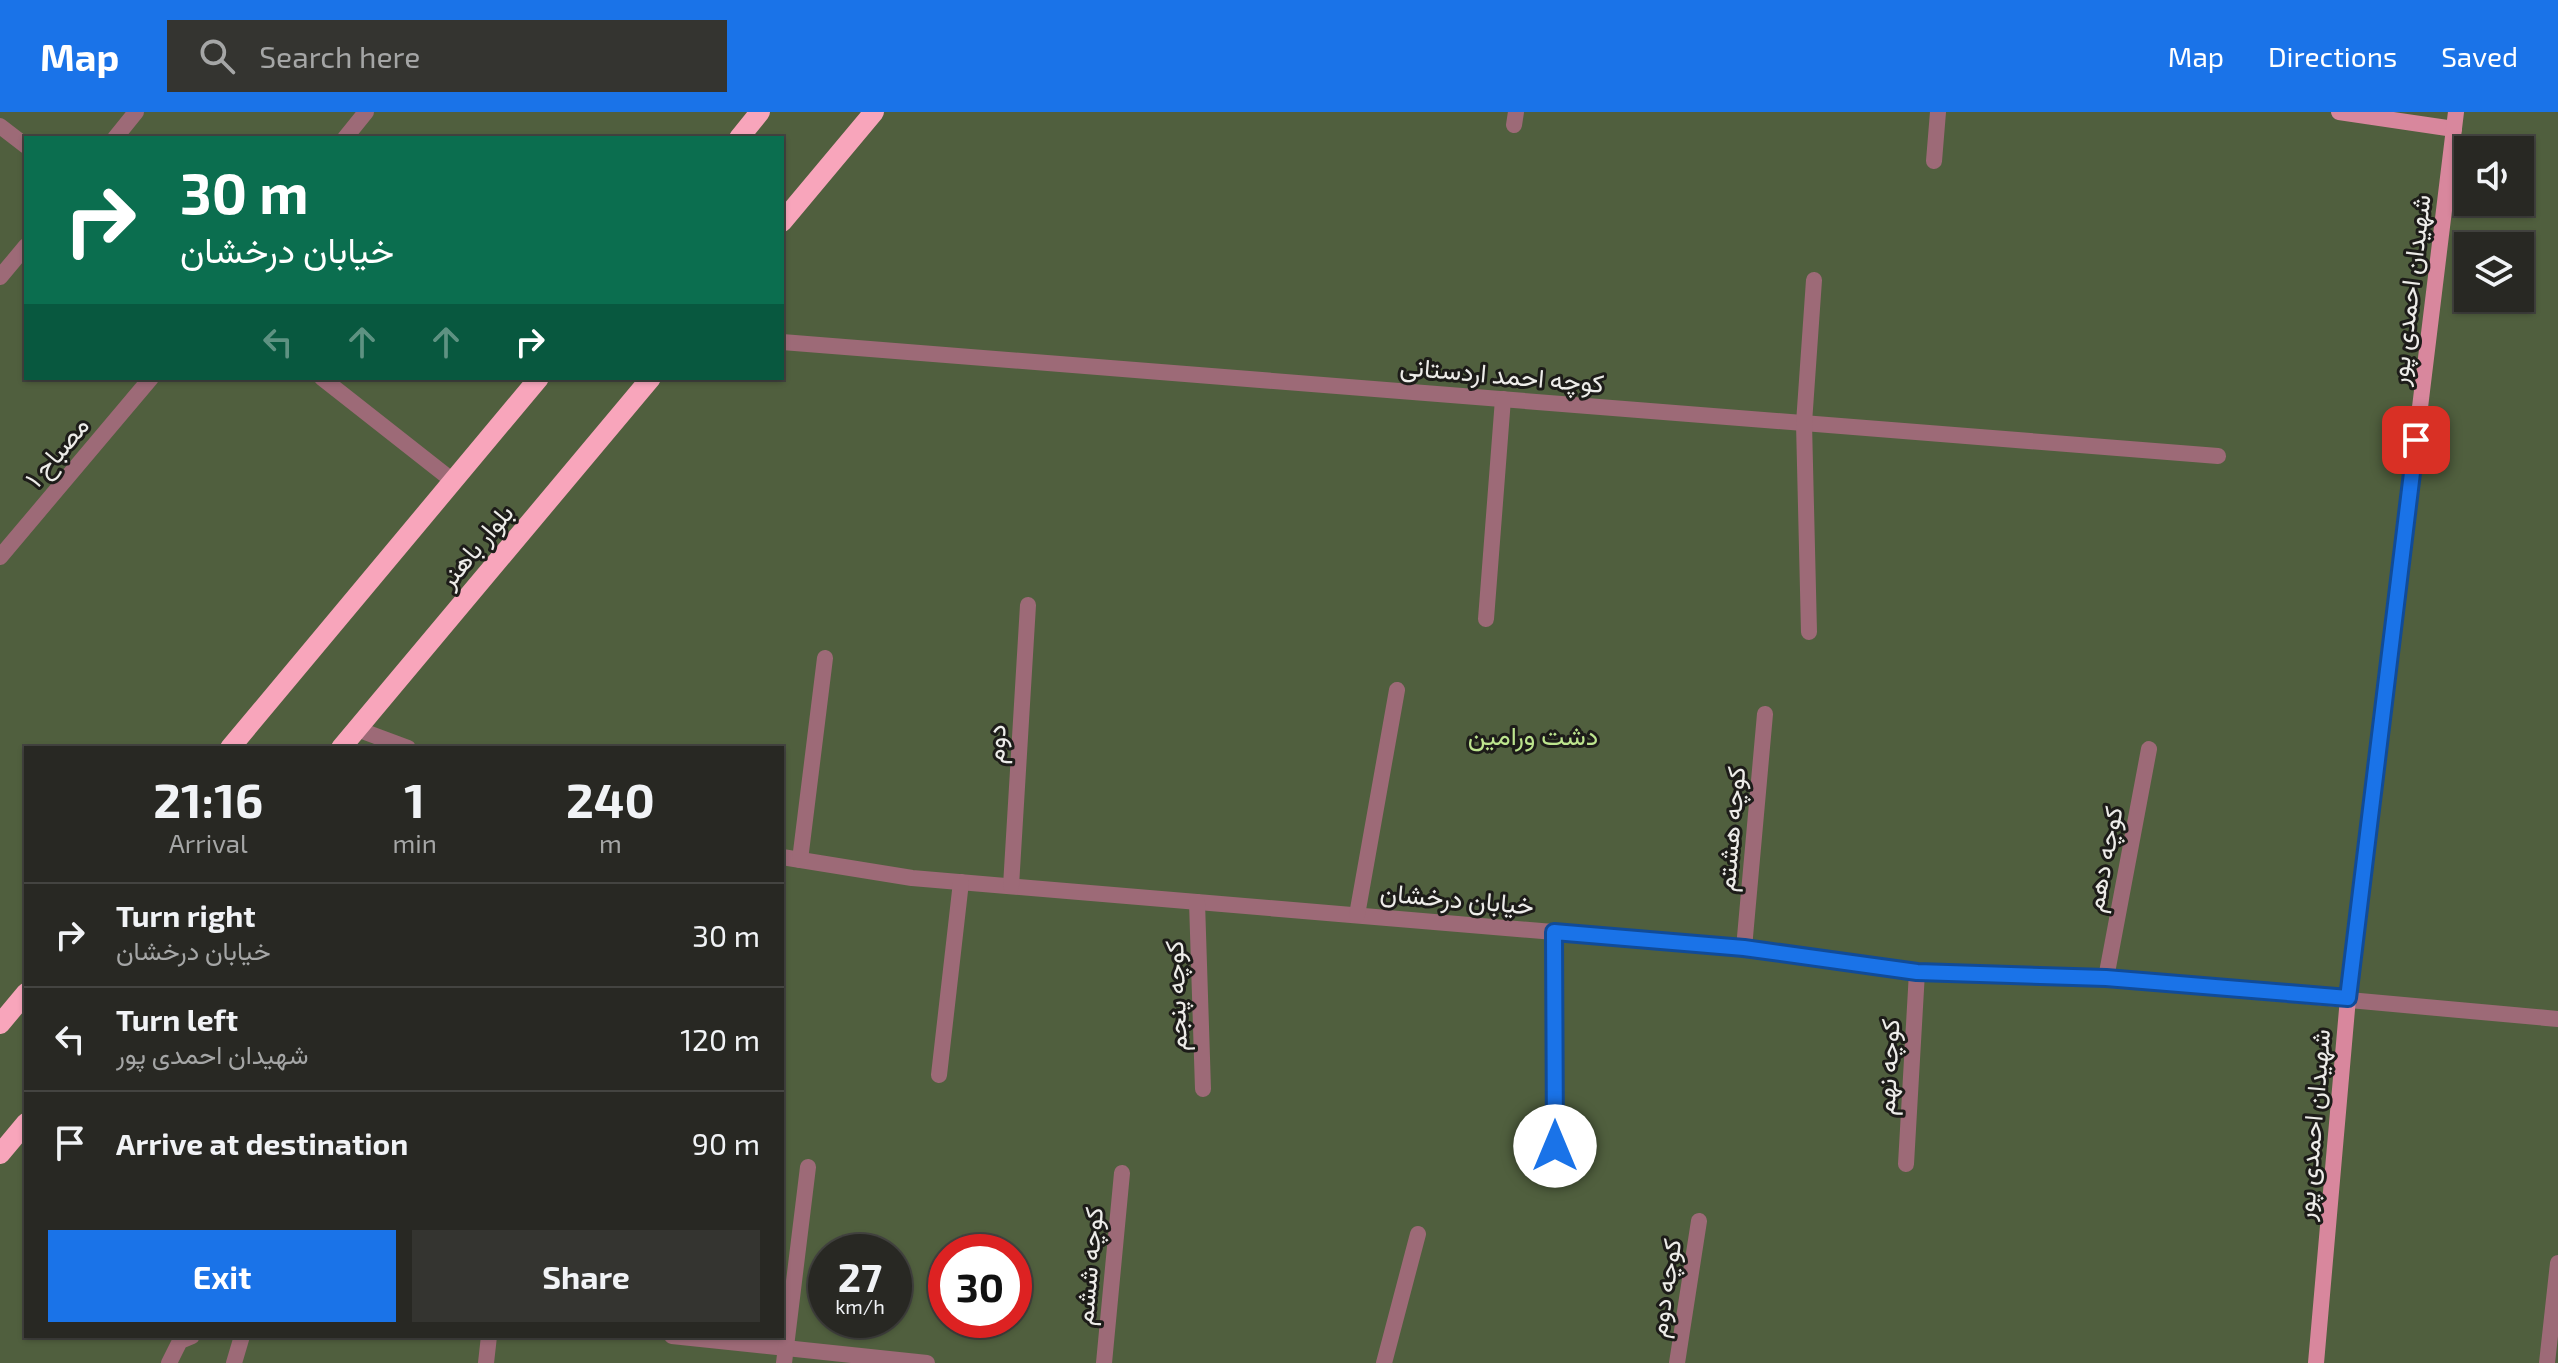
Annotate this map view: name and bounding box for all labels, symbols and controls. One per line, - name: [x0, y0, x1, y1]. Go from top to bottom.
- search box: [167, 20, 727, 92]
- text: Map: [40, 33, 119, 79]
- icon: search: [195, 34, 239, 78]
- text: Search here: [259, 38, 420, 74]
- text: Map: [2168, 39, 2224, 73]
- text: Directions: [2268, 39, 2397, 73]
- text: Saved: [2441, 39, 2518, 73]
- map controls: [2454, 136, 2534, 312]
- button: sound: [2454, 136, 2534, 216]
- text: 30 m: [180, 158, 309, 225]
- icon: right: [48, 168, 152, 272]
- street label: شهیدان احمدی پور: [2381, 192, 2440, 389]
- text: خیابان درخشان: [180, 227, 394, 270]
- button: layers: [2454, 232, 2534, 312]
- icon: left: [256, 320, 300, 364]
- icon: ahead: [340, 320, 384, 364]
- icon: ahead: [424, 320, 468, 364]
- icon: right: [508, 320, 552, 364]
- street label: کوچه احمد اردستانی: [1398, 349, 1605, 402]
- pin: [2382, 406, 2450, 474]
- street label: مصباح ۱: [17, 409, 97, 495]
- icon: arrive: [2394, 418, 2438, 462]
- street label: بلوار باهنر: [430, 497, 520, 595]
- park label: دشت ورامین: [1468, 719, 1598, 752]
- street label: دوم: [978, 723, 1014, 765]
- street label: کوچه هشتم: [1709, 765, 1754, 893]
- text: 21:16: [153, 770, 263, 828]
- text: 1: [404, 770, 425, 828]
- text: 240: [566, 770, 655, 828]
- street label: کوچه دهم: [2077, 803, 2132, 915]
- text: Arrival: [169, 827, 248, 858]
- text: min: [392, 827, 437, 858]
- text: m: [599, 827, 622, 858]
- street label: خیابان درخشان: [1379, 875, 1535, 922]
- text: Turn right: [116, 897, 256, 933]
- icon: right: [48, 913, 92, 957]
- text: 30 m: [692, 917, 760, 953]
- text: خیابان درخشان: [116, 934, 271, 965]
- street label: کوچه پنجم: [1157, 940, 1196, 1052]
- text: Turn left: [116, 1001, 238, 1037]
- icon: left: [48, 1017, 92, 1061]
- street label: کوچه نهم: [1868, 1018, 1909, 1116]
- text: 120 m: [680, 1021, 760, 1057]
- street label: شهیدان احمدی پور: [2288, 1028, 2339, 1223]
- text: شهیدان احمدی پور: [116, 1038, 308, 1069]
- position arrow: [1513, 1104, 1597, 1188]
- icon: arrive: [48, 1121, 92, 1165]
- text: Arrive at destination: [116, 1125, 408, 1161]
- text: 90 m: [692, 1125, 760, 1161]
- street label: کوچه ششم: [1067, 1205, 1112, 1327]
- button: Exit: [48, 1230, 396, 1322]
- button: Share: [412, 1230, 760, 1322]
- speed limit sign: 30: [928, 1234, 1032, 1338]
- street label: کوچه دوم: [1640, 1236, 1691, 1340]
- text: 27: [838, 1252, 882, 1300]
- text: km/h: [835, 1294, 885, 1318]

